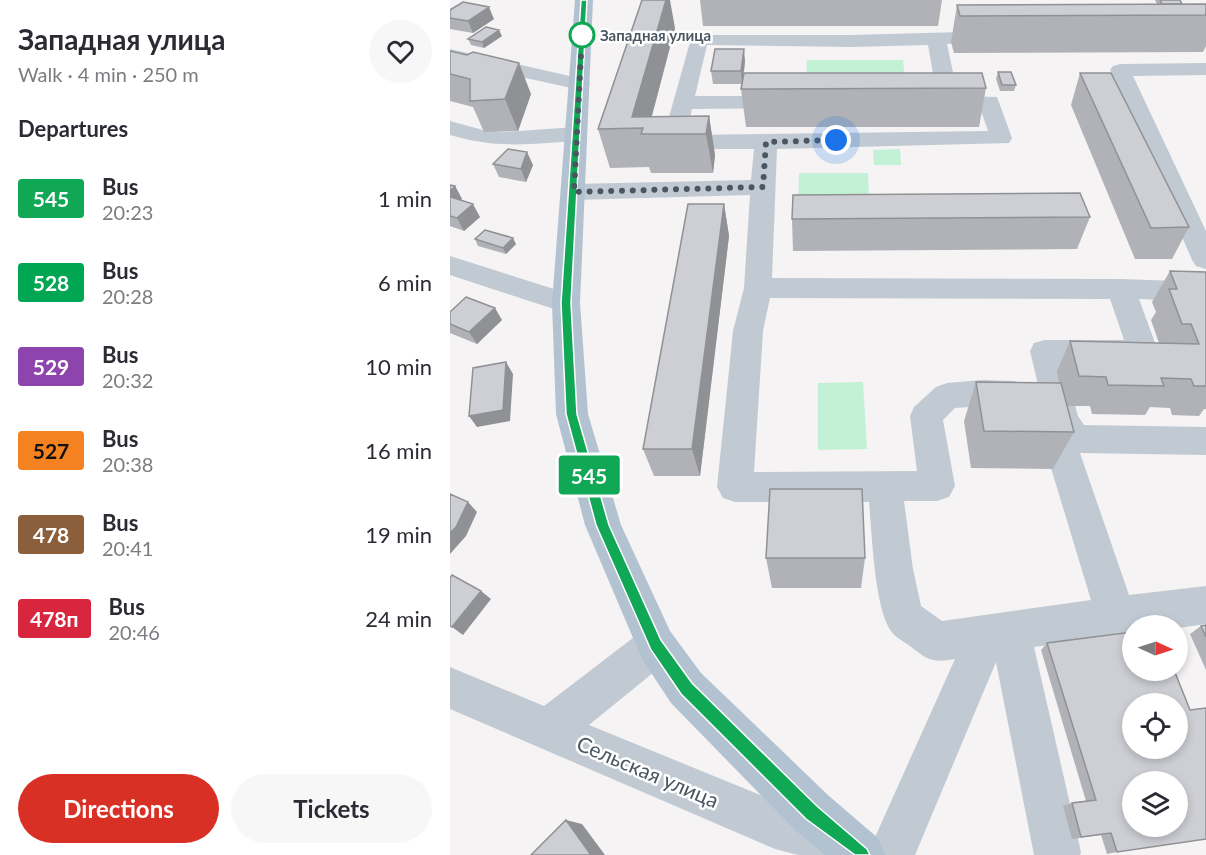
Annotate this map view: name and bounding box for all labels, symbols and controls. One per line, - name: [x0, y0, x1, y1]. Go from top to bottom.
- button: heart: [369, 20, 432, 83]
- text: Западная улица: [18, 22, 225, 56]
- marker: Западная улица: [569, 22, 595, 48]
- place label: Западная улица: [600, 26, 711, 44]
- text: Walk · 4 min · 250 m: [18, 62, 199, 86]
- text: Departures: [18, 115, 128, 142]
- your location: [821, 125, 851, 155]
- text: Bus: [102, 173, 138, 200]
- text: 1 min: [378, 185, 432, 212]
- text: 545: [33, 186, 69, 211]
- text: 20:23: [102, 200, 153, 224]
- text: Bus: [102, 257, 138, 284]
- text: 6 min: [378, 269, 432, 296]
- text: 528: [33, 270, 69, 295]
- text: 20:28: [102, 284, 153, 308]
- text: Bus: [102, 341, 138, 368]
- text: 10 min: [365, 353, 432, 380]
- text: 529: [33, 354, 69, 379]
- text: 20:32: [102, 368, 153, 392]
- text: Bus: [102, 425, 138, 452]
- text: 16 min: [365, 437, 432, 464]
- text: 527: [33, 438, 69, 463]
- text: 20:38: [102, 452, 153, 476]
- line badge: 545: [554, 456, 624, 494]
- text: 545: [571, 463, 607, 488]
- text: Bus: [102, 509, 138, 536]
- text: 19 min: [365, 521, 432, 548]
- text: 478: [33, 522, 69, 547]
- text: 20:41: [102, 536, 153, 560]
- text: Bus: [109, 593, 145, 620]
- text: 24 min: [365, 605, 432, 632]
- text: 478п: [30, 606, 79, 631]
- north arrow: [1122, 615, 1188, 681]
- map controls: [1122, 615, 1188, 837]
- text: 20:46: [109, 620, 160, 644]
- button: locate: [1122, 693, 1188, 759]
- street label: Сельская улица: [573, 730, 723, 812]
- button: layers: [1122, 771, 1188, 837]
- button: Directions: [18, 774, 219, 843]
- button: Tickets: [231, 774, 432, 843]

